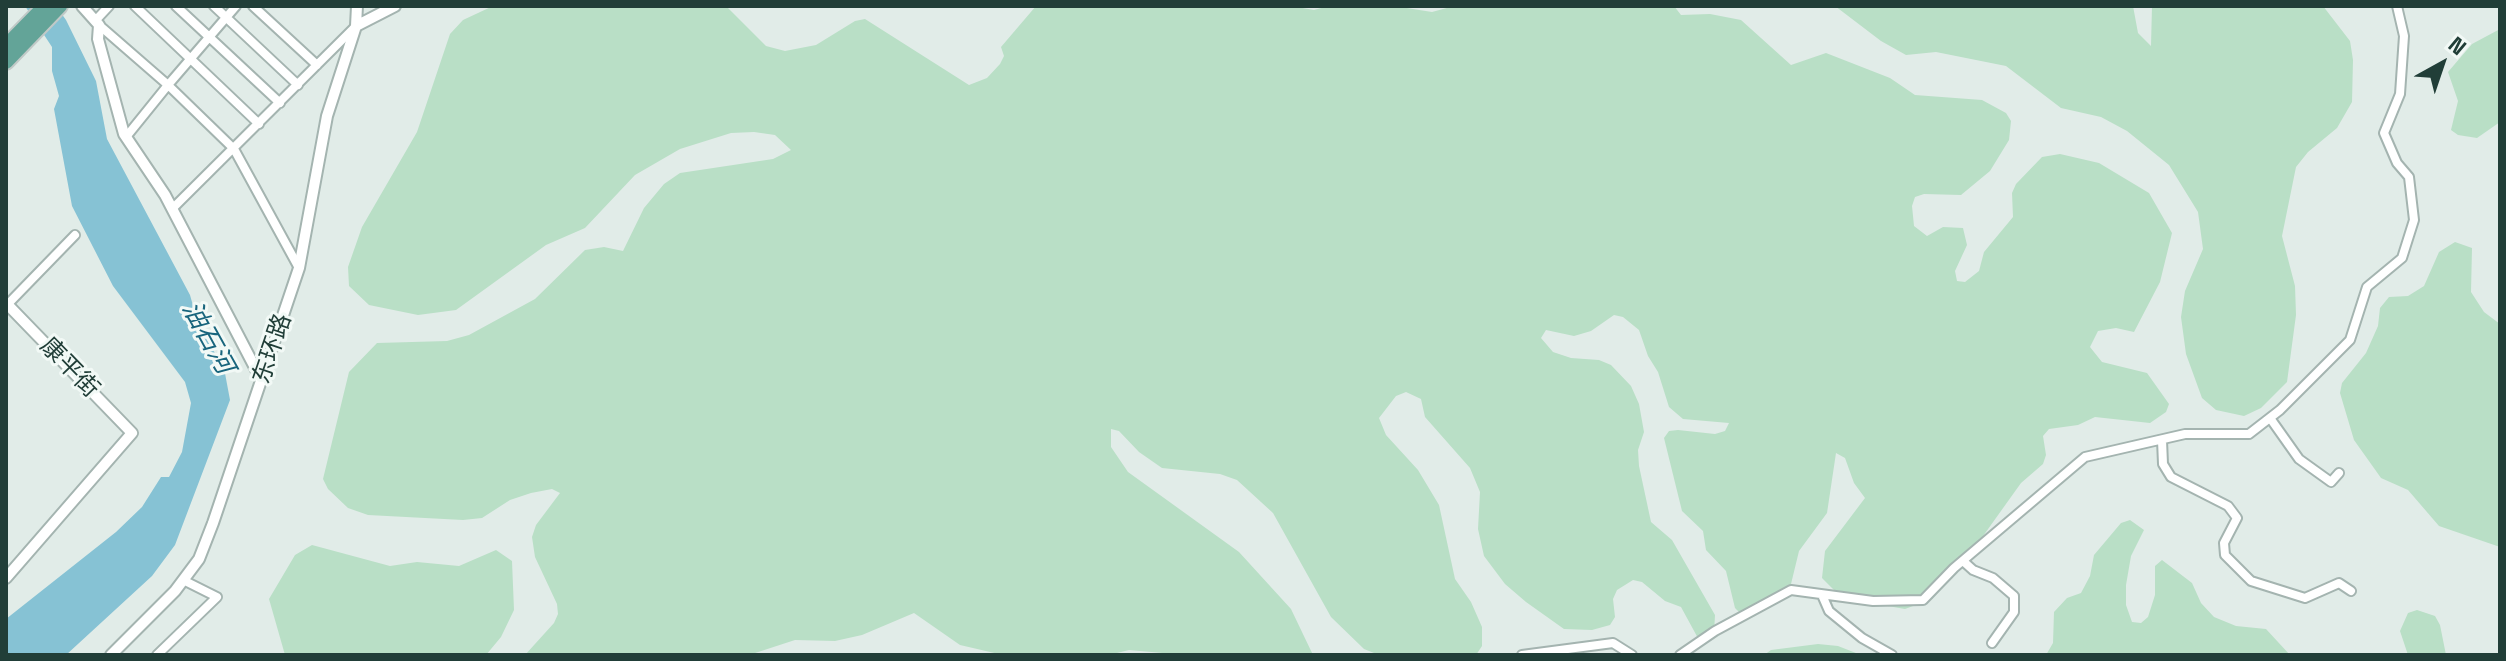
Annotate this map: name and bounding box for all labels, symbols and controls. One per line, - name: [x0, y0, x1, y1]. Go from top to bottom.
- north arrow: [2402, 24, 2482, 104]
- text: N: [2443, 30, 2472, 61]
- water label: 油石河: [174, 296, 240, 380]
- street label: 东环路: [248, 310, 298, 388]
- street label: 康平街: [34, 332, 104, 404]

